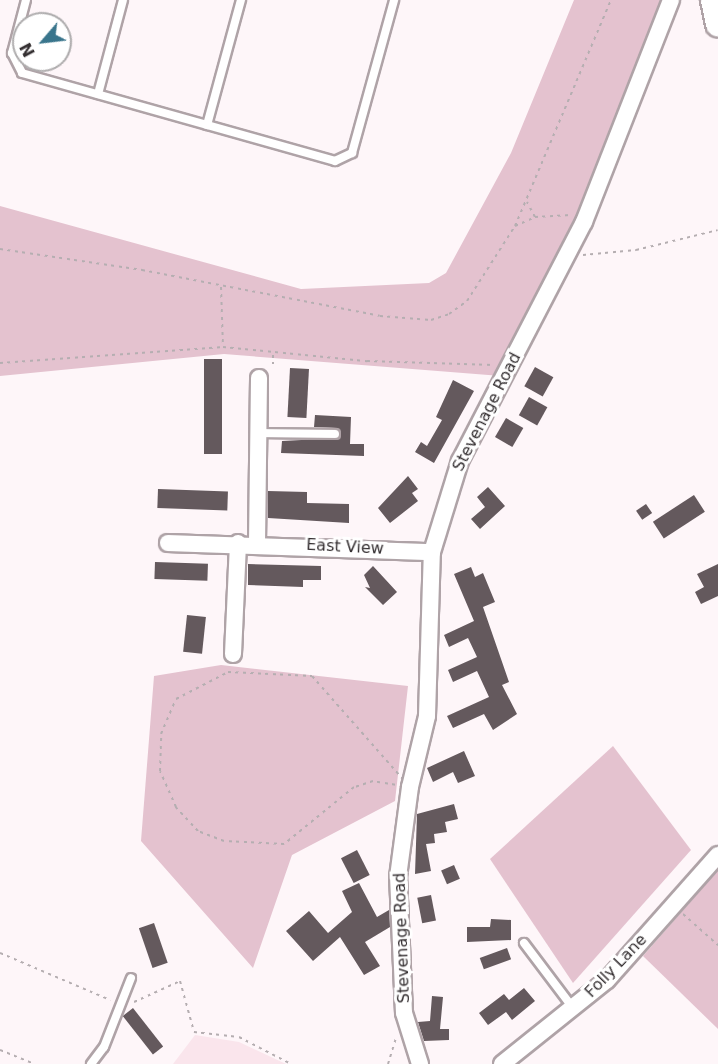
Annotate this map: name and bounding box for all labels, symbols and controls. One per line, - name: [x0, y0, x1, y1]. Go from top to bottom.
- north arrow: [12, 12, 72, 72]
- text: N: [16, 39, 39, 60]
- street label: Stevenage Road: [449, 349, 525, 475]
- street label: East View: [306, 535, 384, 559]
- street label: Stevenage Road: [390, 872, 414, 1004]
- street label: Folly Lane: [581, 930, 651, 1002]

